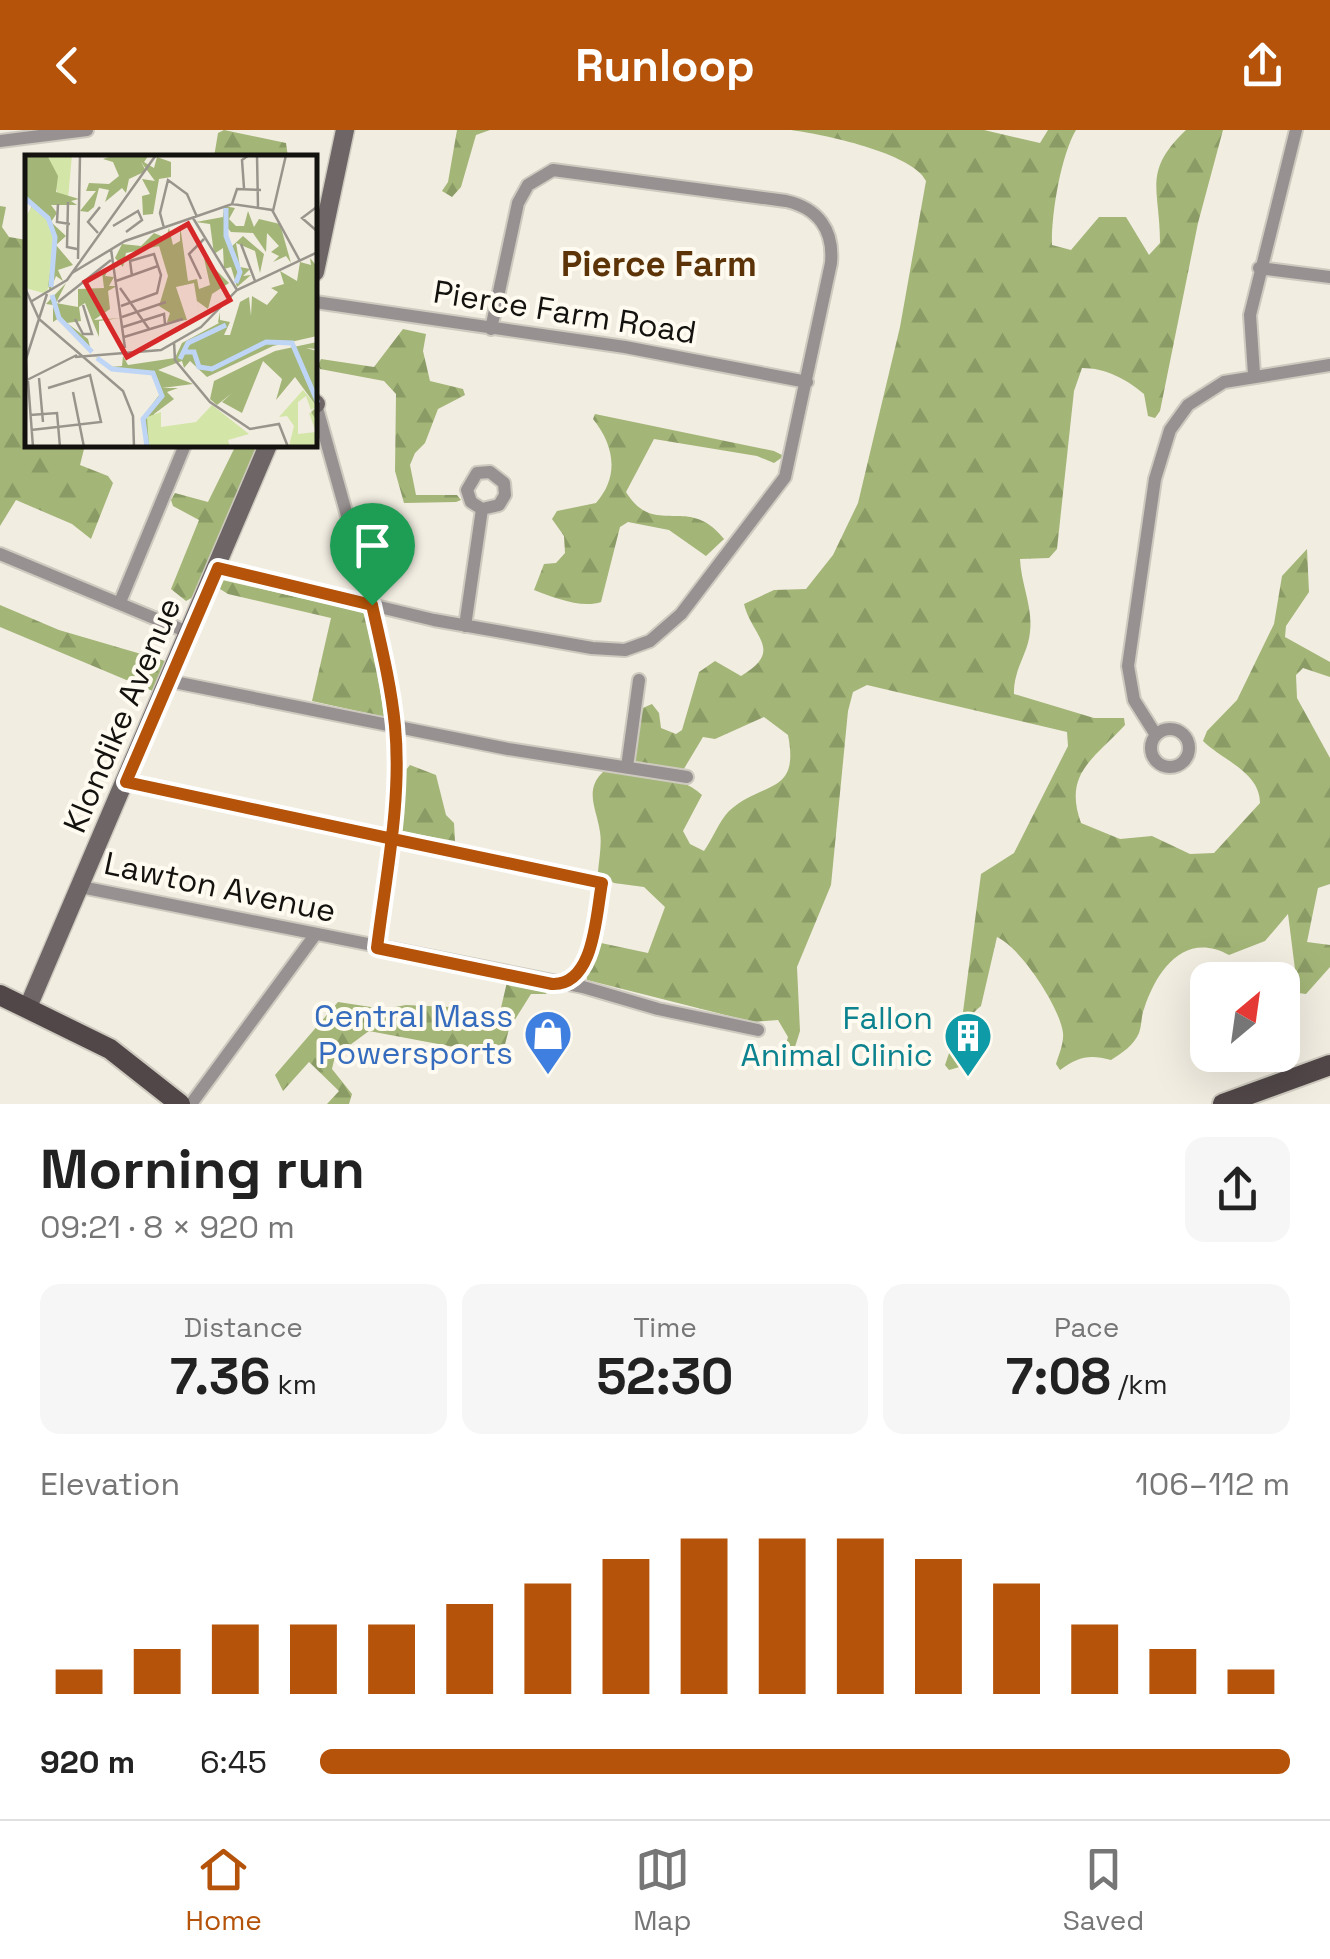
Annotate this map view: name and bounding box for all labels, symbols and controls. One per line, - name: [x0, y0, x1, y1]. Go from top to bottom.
- text: Runloop: [575, 37, 755, 94]
- icon: back: [40, 38, 95, 93]
- icon: share: [1235, 38, 1290, 93]
- inset map: [25, 155, 318, 448]
- district label: Pierce Farm: [561, 242, 757, 286]
- street label: Pierce Farm Road: [431, 271, 699, 353]
- pin: [330, 503, 415, 606]
- icon: arrive: [345, 518, 400, 573]
- street label: Klondike Avenue: [54, 592, 190, 838]
- street label: Lawton Avenue: [101, 843, 339, 931]
- north arrow: [1190, 962, 1300, 1072]
- map controls: [1190, 962, 1300, 1072]
- place label: Central Mass Powersports: [314, 996, 513, 1073]
- place label: Fallon Animal Clinic: [741, 998, 933, 1075]
- shop icon: Central Mass Powersports: [522, 1008, 574, 1076]
- building icon: Fallon Animal Clinic: [942, 1010, 994, 1078]
- text: Morning run: [40, 1134, 365, 1204]
- button: share: [1185, 1137, 1290, 1242]
- text: 09:21 · 8 × 920 m: [40, 1207, 295, 1247]
- text: Distance: [184, 1309, 303, 1345]
- text: Time: [633, 1309, 697, 1345]
- text: Pace: [1054, 1309, 1119, 1345]
- text: 7.36: [170, 1345, 270, 1409]
- text: 52:30: [596, 1345, 733, 1409]
- text: 7:08: [1006, 1345, 1111, 1409]
- text: km: [270, 1366, 317, 1402]
- text: /km: [1111, 1366, 1168, 1402]
- text: Elevation: [40, 1464, 180, 1504]
- text: 106–112 m: [1135, 1464, 1290, 1504]
- text: 920 m: [40, 1742, 135, 1782]
- text: 6:45: [200, 1742, 267, 1782]
- tab: Home: [186, 1842, 262, 1938]
- tab: Map: [633, 1842, 692, 1938]
- tab: Saved: [1063, 1842, 1144, 1938]

